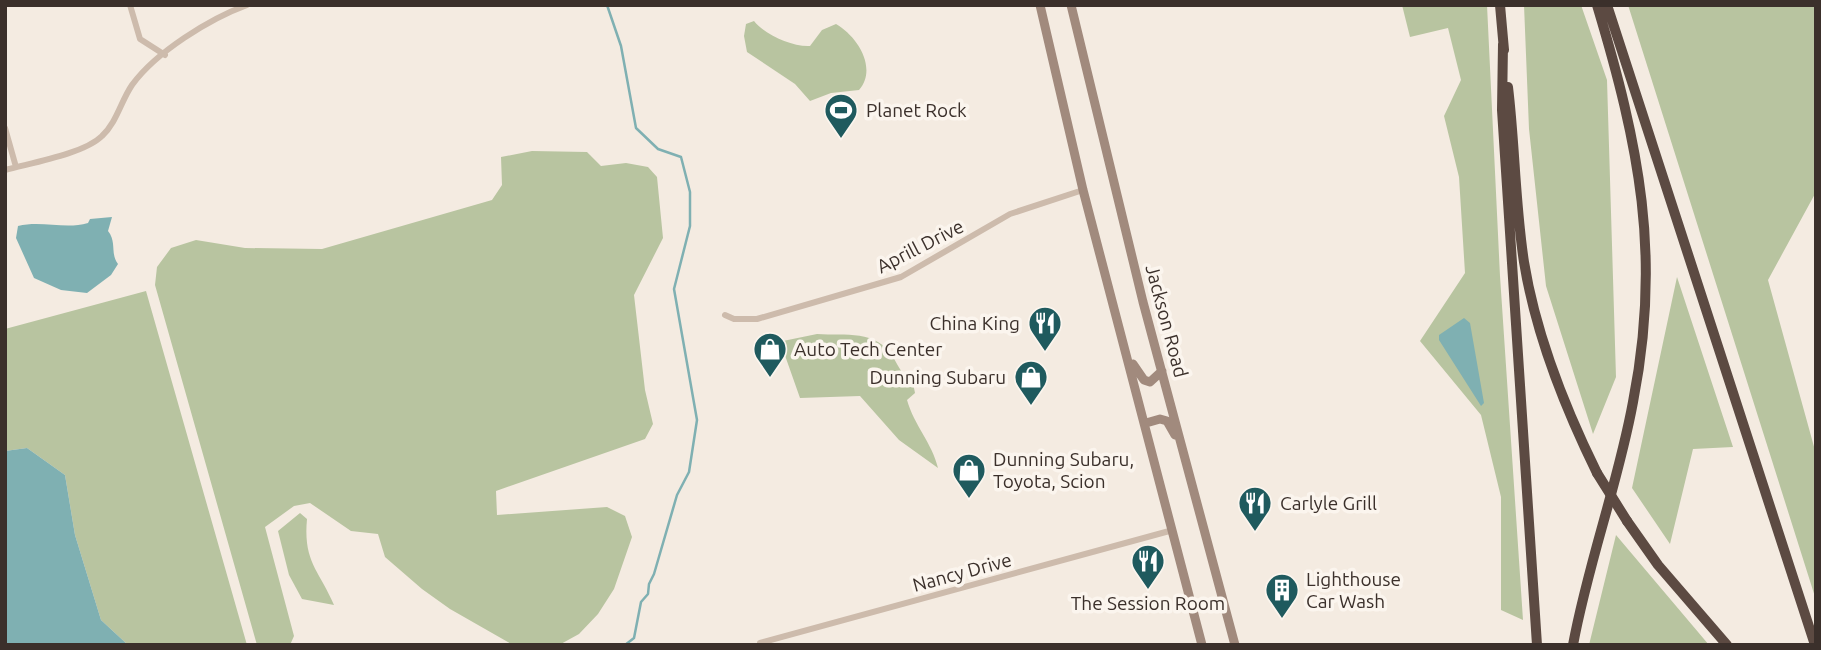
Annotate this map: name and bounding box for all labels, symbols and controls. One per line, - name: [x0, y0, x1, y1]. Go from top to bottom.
- sports icon: Planet Rock: [822, 91, 860, 140]
- place label: Planet Rock: [866, 99, 967, 121]
- street label: Aprill Drive: [873, 215, 967, 277]
- street label: Jackson Road: [1141, 262, 1193, 380]
- restaurant icon: China King: [1026, 304, 1064, 353]
- place label: China King: [930, 312, 1020, 334]
- shop icon: Auto Tech Center: [751, 330, 789, 379]
- place label: Auto Tech Center: [794, 338, 942, 360]
- shop icon: Dunning Subaru: [1012, 358, 1050, 407]
- place label: Dunning Subaru: [870, 366, 1006, 388]
- place label: Dunning Subaru, Toyota, Scion: [993, 448, 1134, 492]
- shop icon: Dunning Subaru, Toyota, Scion: [950, 451, 988, 500]
- restaurant icon: Carlyle Grill: [1236, 484, 1274, 533]
- place label: Carlyle Grill: [1280, 492, 1377, 514]
- restaurant icon: The Session Room: [1129, 542, 1167, 591]
- street label: Nancy Drive: [910, 548, 1014, 596]
- place label: Lighthouse Car Wash: [1306, 568, 1401, 612]
- building icon: Lighthouse Car Wash: [1263, 571, 1301, 620]
- place label: The Session Room: [1071, 592, 1225, 614]

